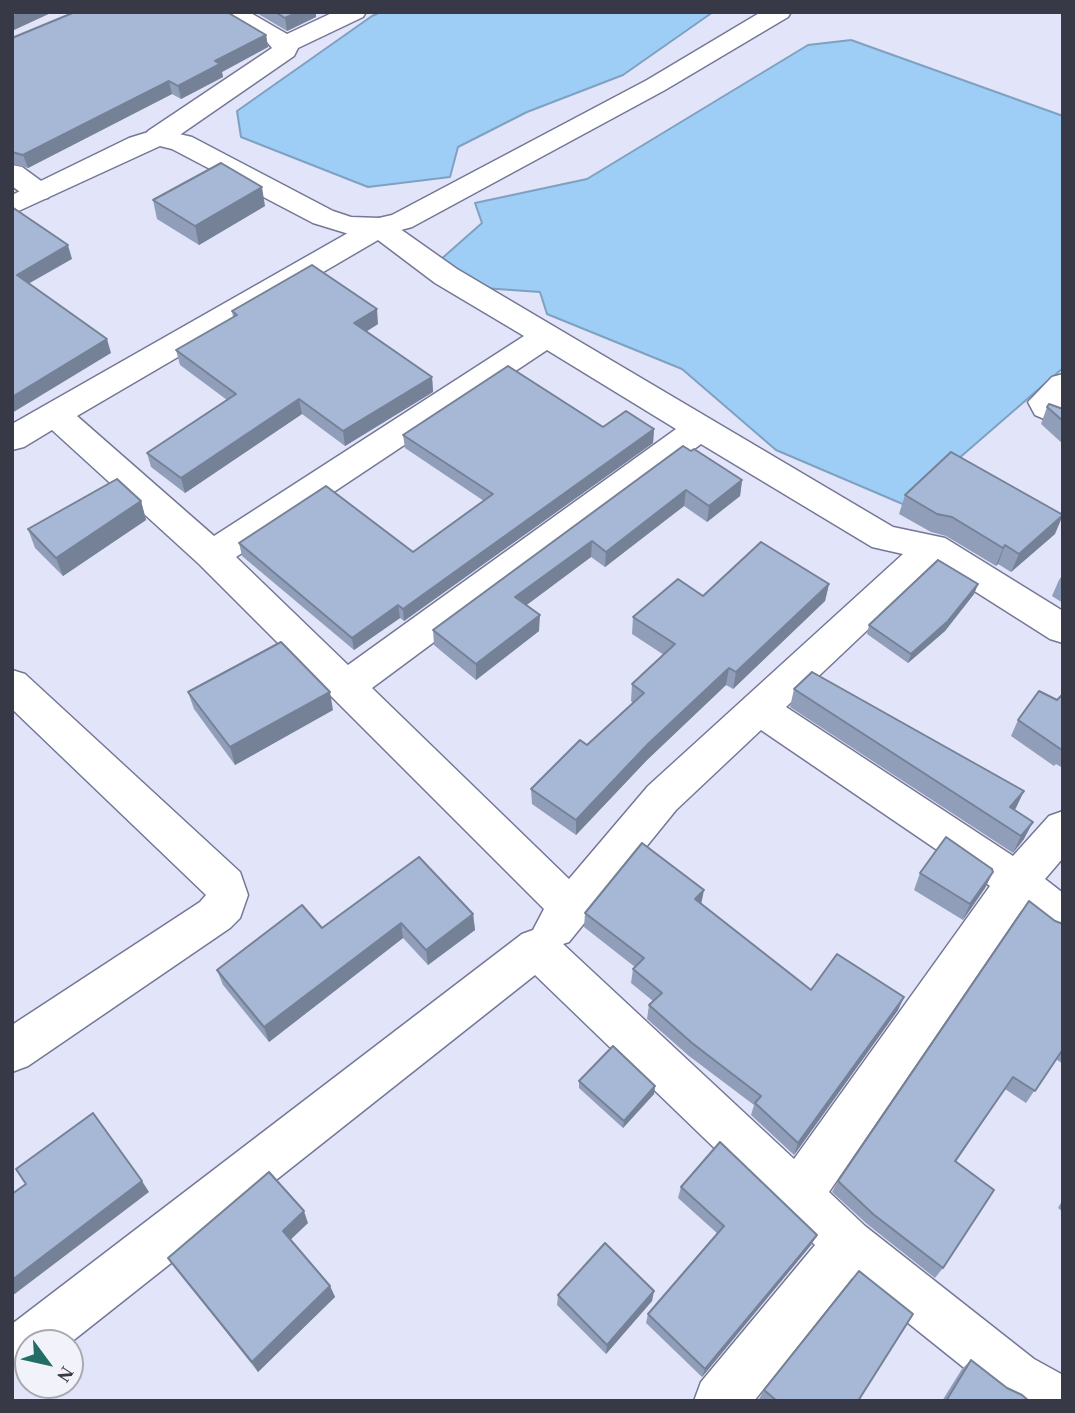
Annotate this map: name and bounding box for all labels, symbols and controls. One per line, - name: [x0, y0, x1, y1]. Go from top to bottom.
- north arrow: [14, 1329, 84, 1399]
- text: N: [53, 1363, 78, 1386]

